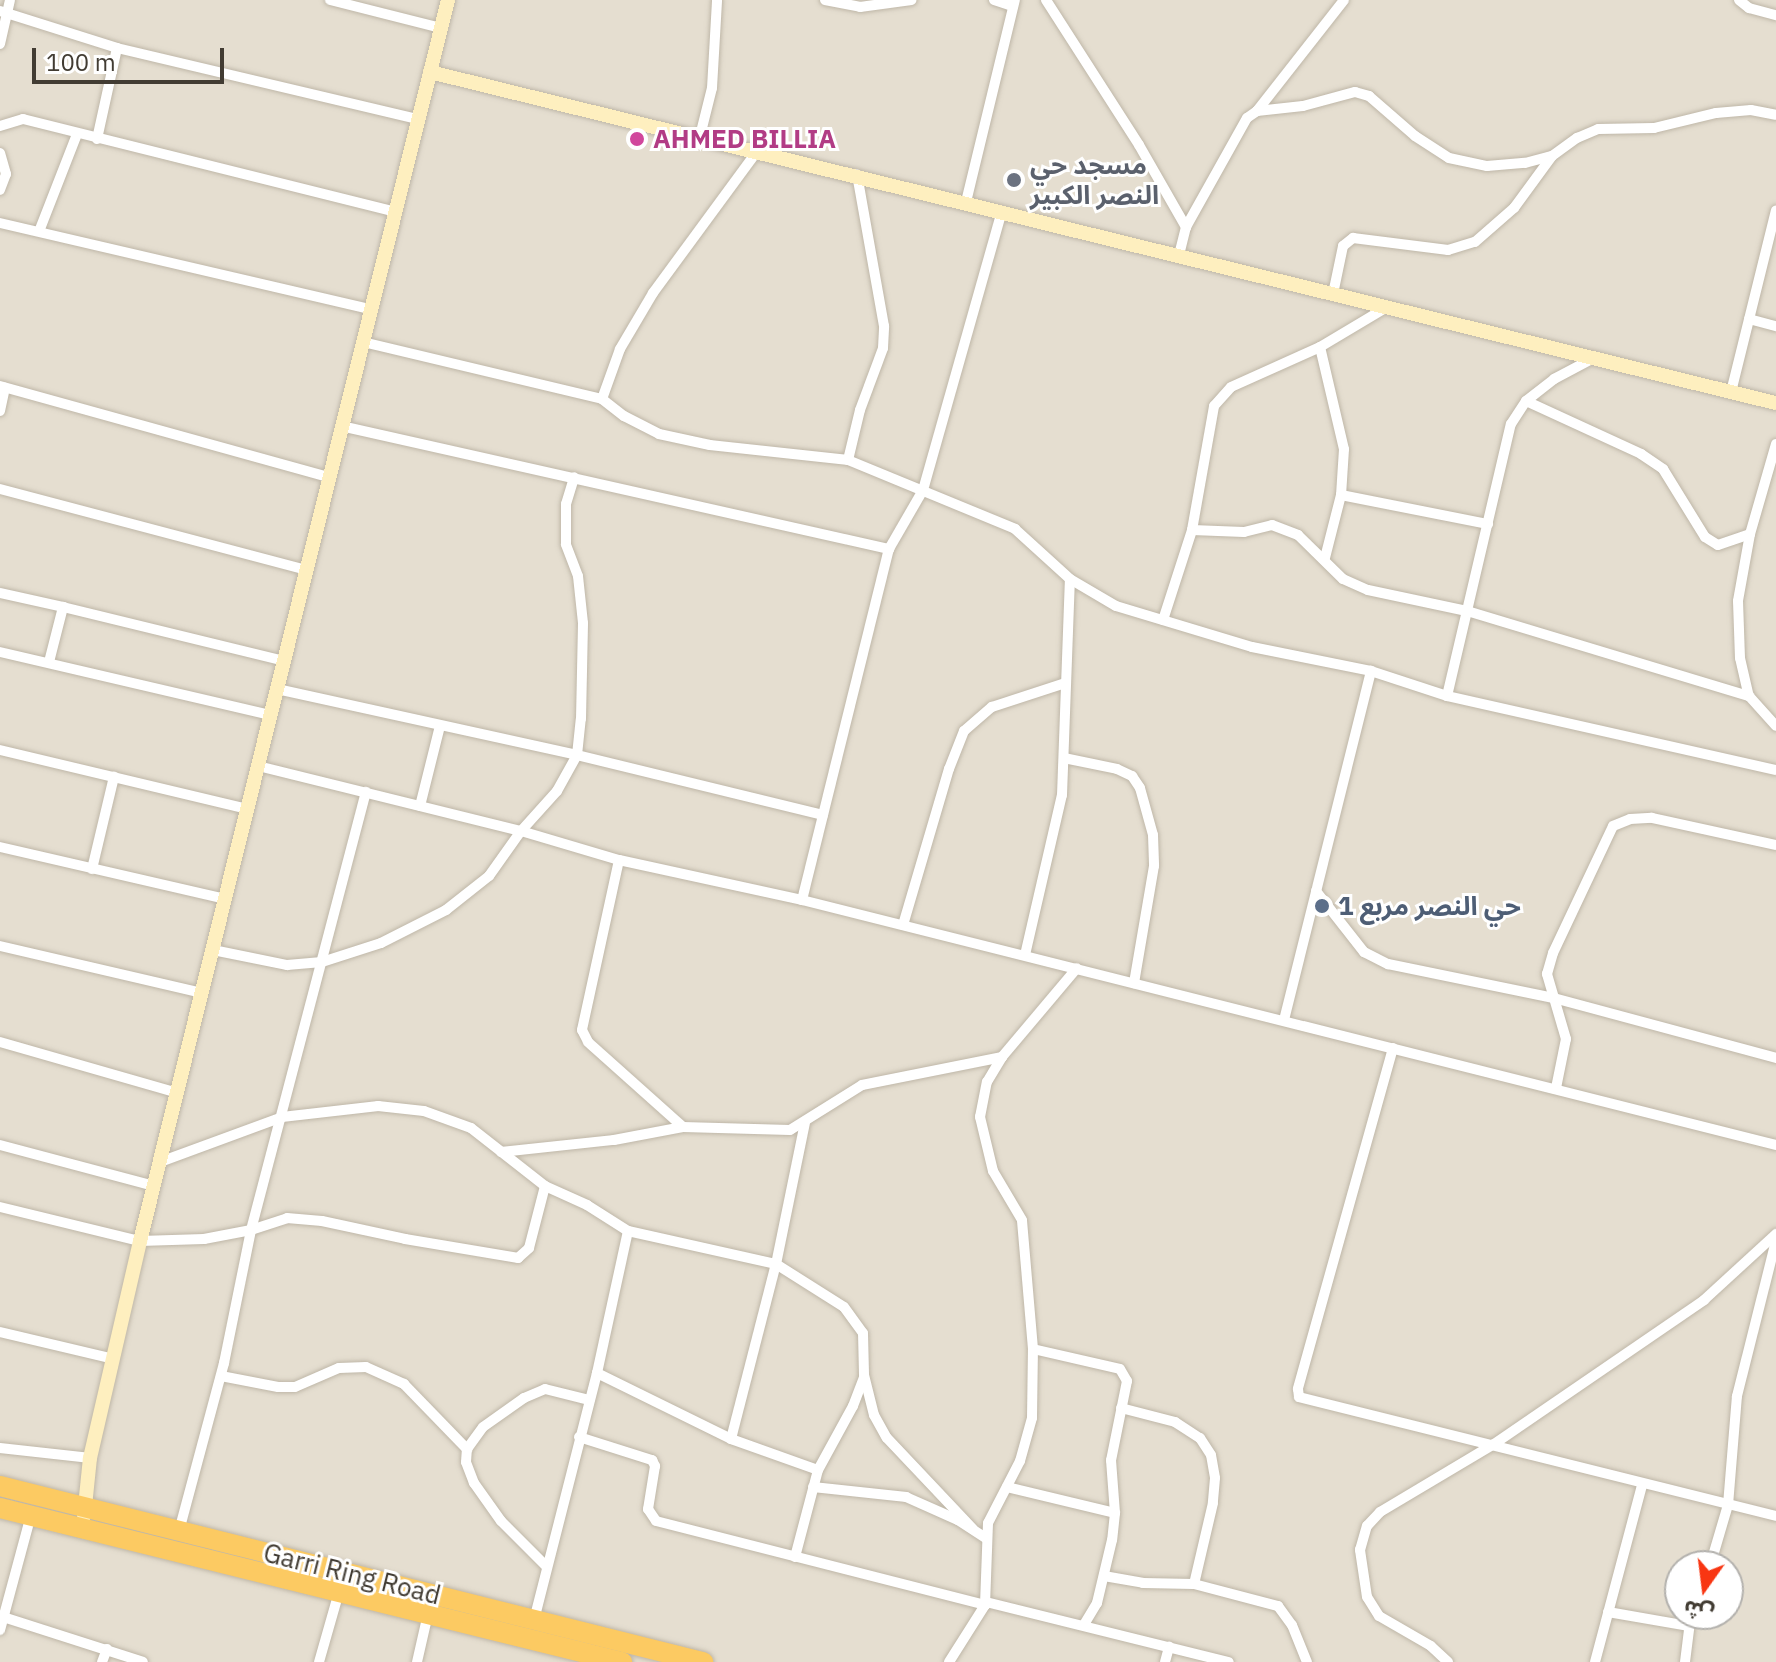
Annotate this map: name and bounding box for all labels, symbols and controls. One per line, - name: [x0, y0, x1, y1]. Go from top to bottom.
- scale bar: [36, 32, 228, 82]
- text: 100 m: [46, 46, 116, 78]
- place label: AHMED BILLIA: [653, 123, 836, 155]
- marker: AHMED BILLIA: [628, 130, 646, 148]
- place label: مسجد حي النصر الكبير: [1030, 149, 1159, 210]
- marker: مسجد حي النصر الكبير: [1005, 171, 1023, 189]
- place label: حي النصر مربع 1: [1338, 890, 1521, 922]
- marker: حي النصر مربع 1: [1313, 897, 1331, 915]
- street label: Garri Ring Road: [260, 1537, 444, 1611]
- north arrow: [1664, 1550, 1744, 1630]
- text: ش: [1680, 1594, 1717, 1630]

